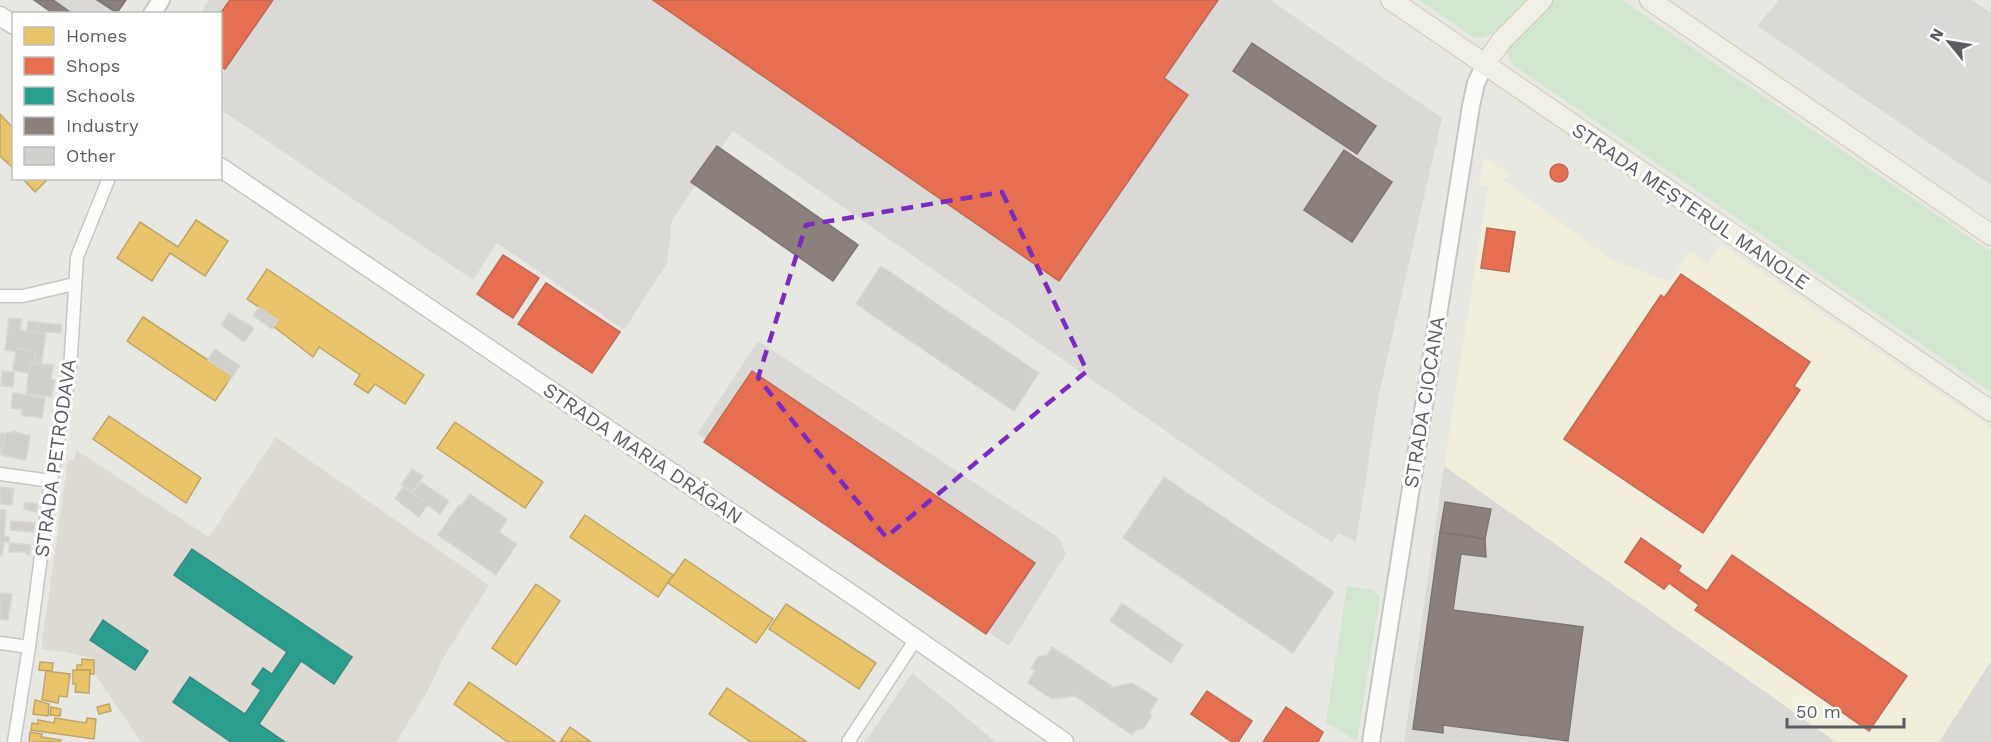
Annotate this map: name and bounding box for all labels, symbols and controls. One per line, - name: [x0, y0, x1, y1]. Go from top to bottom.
- legend: [12, 12, 222, 180]
- north arrow: [1919, 12, 1979, 72]
- text: Homes: [66, 25, 127, 46]
- text: N: [1925, 25, 1948, 45]
- text: Shops: [66, 55, 120, 76]
- text: Schools: [66, 85, 135, 106]
- text: Industry: [66, 115, 139, 136]
- street label: STRADA MEȘTERUL MANOLE: [1568, 117, 1814, 295]
- text: Other: [66, 145, 116, 166]
- street label: STRADA CIOCANA: [1399, 314, 1449, 490]
- street label: STRADA PETRODAVA: [29, 357, 81, 559]
- street label: STRADA MARIA DRĂGAN: [539, 377, 747, 529]
- scale bar: [1787, 691, 1904, 729]
- text: 50 m: [1796, 701, 1841, 722]

